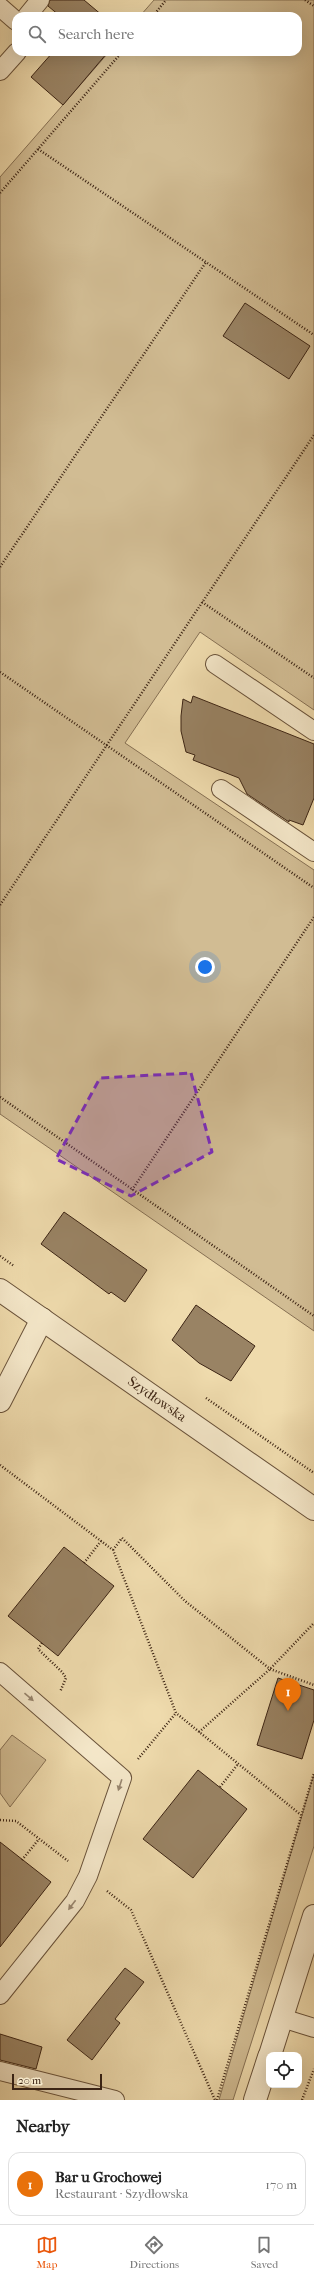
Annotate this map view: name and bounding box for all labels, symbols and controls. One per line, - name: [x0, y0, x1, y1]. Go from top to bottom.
- search box: [12, 12, 302, 56]
- icon: search: [26, 23, 48, 45]
- text: Search here: [58, 25, 134, 43]
- your location: [195, 957, 215, 977]
- street label: Szydłowska: [124, 1373, 190, 1426]
- pin: 1: [275, 1678, 301, 1711]
- one-way arrow: [24, 1693, 35, 1702]
- one-way arrow: [117, 1779, 123, 1791]
- one-way arrow: [67, 1899, 76, 1910]
- map controls: [266, 2052, 302, 2088]
- button: locate: [266, 2052, 302, 2088]
- scale bar: [12, 2072, 102, 2091]
- text: 20 m: [18, 2074, 41, 2087]
- text: Nearby: [16, 2116, 70, 2136]
- text: Bar u Grochowej: [55, 2168, 162, 2186]
- text: 1: [28, 2177, 32, 2192]
- text: 170 m: [265, 2177, 297, 2192]
- text: Restaurant · Szydłowska: [55, 2186, 188, 2201]
- tab: Map: [36, 2234, 58, 2271]
- tab: Directions: [130, 2234, 179, 2271]
- tab: Saved: [251, 2234, 278, 2271]

